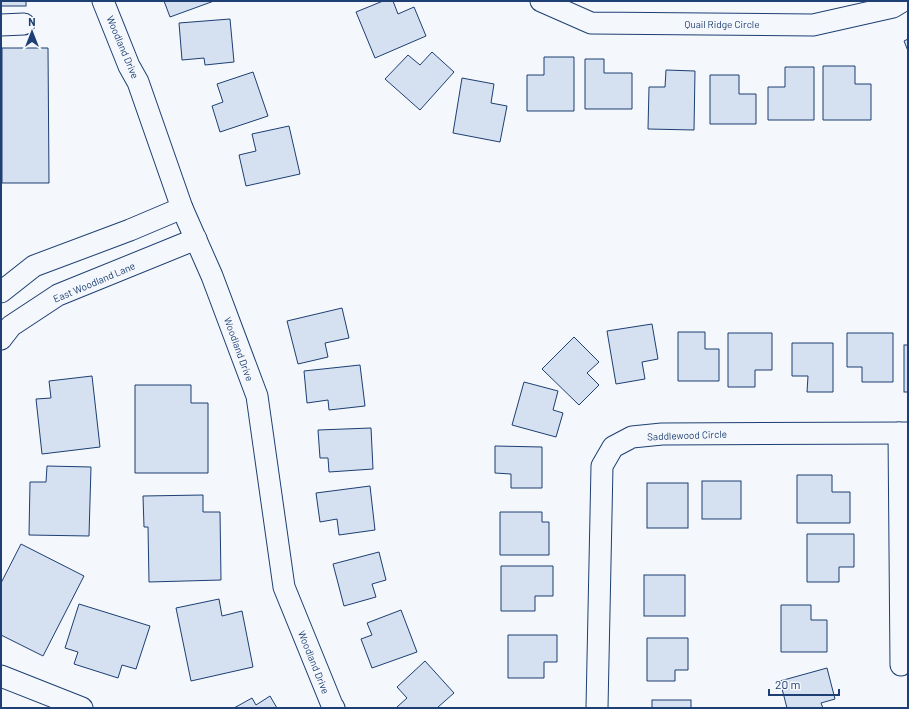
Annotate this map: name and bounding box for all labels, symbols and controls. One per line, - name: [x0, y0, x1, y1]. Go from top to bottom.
- north arrow: [12, 12, 52, 52]
- street label: Woodland Drive: [104, 14, 142, 80]
- text: N: [28, 15, 36, 28]
- street label: Quail Ridge Circle: [685, 18, 759, 30]
- street label: East Woodland Lane: [51, 259, 137, 305]
- street label: Woodland Drive: [222, 315, 256, 383]
- street label: Saddlewood Circle: [647, 428, 727, 442]
- street label: Woodland Drive: [296, 629, 332, 695]
- scale bar: [769, 671, 839, 697]
- text: 20 m: [775, 677, 801, 691]

